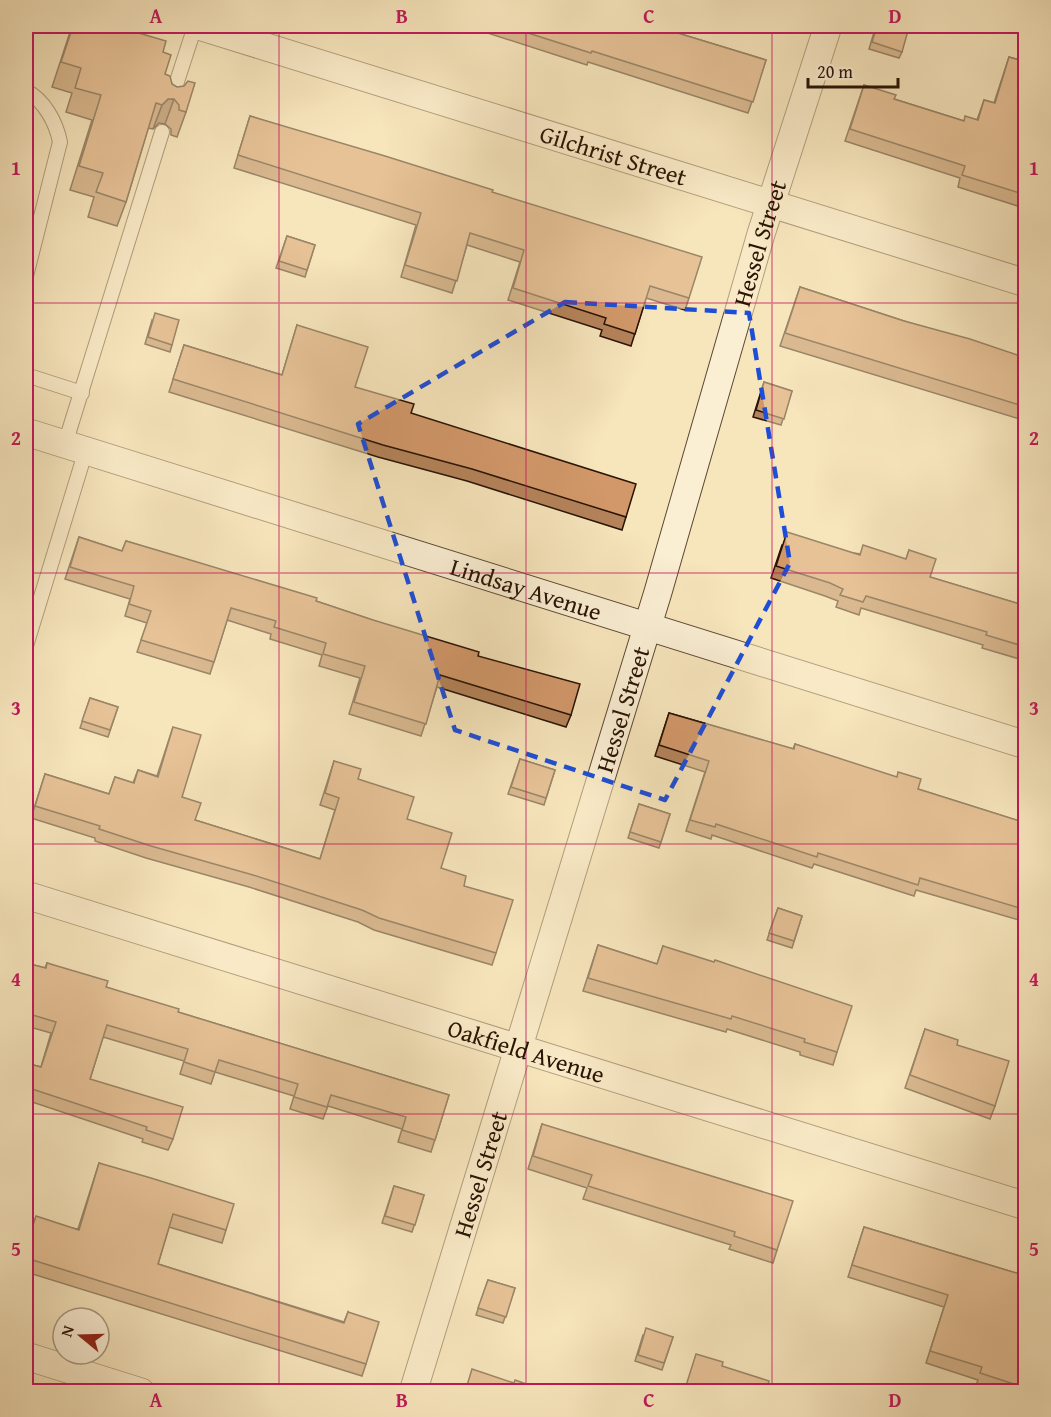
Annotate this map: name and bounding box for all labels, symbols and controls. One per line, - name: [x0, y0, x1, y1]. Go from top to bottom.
- text: A: [150, 1, 163, 30]
- text: B: [396, 1, 408, 30]
- text: C: [643, 1, 655, 30]
- text: D: [888, 1, 902, 30]
- scale bar: [808, 51, 898, 89]
- text: 20 m: [817, 58, 853, 85]
- street label: Gilchrist Street: [536, 116, 692, 194]
- text: 1: [11, 153, 21, 182]
- text: 1: [1029, 153, 1039, 182]
- street label: Hessel Street: [724, 175, 795, 310]
- text: 2: [11, 423, 21, 452]
- text: 2: [1029, 423, 1039, 452]
- street label: Lindsay Avenue: [446, 548, 606, 629]
- street label: Hessel Street: [586, 641, 658, 777]
- text: 3: [11, 693, 21, 722]
- text: 3: [1029, 693, 1039, 722]
- text: 4: [11, 964, 21, 993]
- text: 4: [1029, 964, 1039, 993]
- street label: Oakfield Avenue: [444, 1010, 609, 1091]
- street label: Hessel Street: [444, 1106, 516, 1241]
- text: 5: [11, 1234, 21, 1263]
- text: 5: [1029, 1234, 1039, 1263]
- north arrow: [51, 1306, 111, 1366]
- text: N: [54, 1322, 80, 1340]
- text: A: [150, 1385, 163, 1414]
- text: B: [396, 1385, 408, 1414]
- text: C: [643, 1385, 655, 1414]
- text: D: [888, 1385, 902, 1414]

